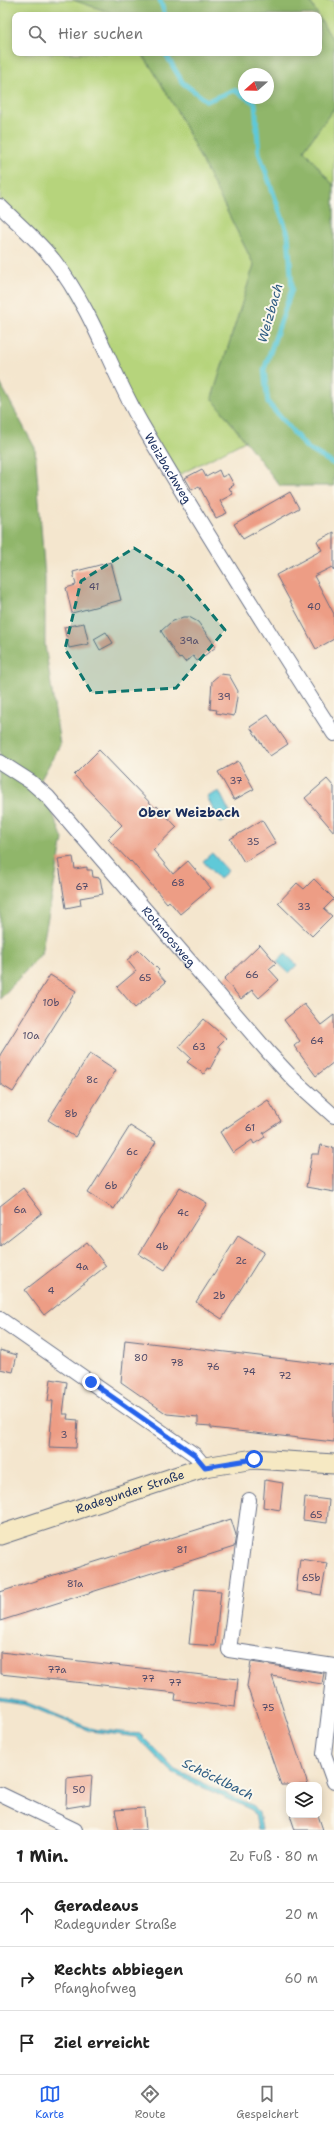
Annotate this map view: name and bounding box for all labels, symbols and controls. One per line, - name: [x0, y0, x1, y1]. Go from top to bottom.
- search box: [12, 12, 322, 56]
- icon: search: [26, 23, 48, 45]
- text: Hier suchen: [58, 24, 143, 44]
- north arrow: [238, 68, 274, 104]
- water label: Weizbach: [253, 281, 287, 345]
- street label: Weizbachweg: [141, 430, 195, 506]
- house number: 41: [89, 580, 99, 593]
- house number: 40: [307, 600, 321, 613]
- house number: 39a: [179, 634, 200, 647]
- house number: 39: [217, 690, 231, 703]
- house number: 37: [229, 774, 243, 787]
- district label: Ober Weizbach: [138, 804, 240, 821]
- house number: 35: [247, 835, 259, 848]
- house number: 68: [171, 876, 185, 889]
- house number: 67: [76, 880, 88, 893]
- house number: 33: [297, 900, 311, 913]
- street label: Rotmoosweg: [138, 903, 199, 970]
- house number: 66: [245, 968, 259, 981]
- house number: 65: [139, 971, 151, 984]
- house number: 10b: [43, 996, 60, 1009]
- house number: 10a: [23, 1029, 40, 1042]
- house number: 64: [310, 1034, 324, 1047]
- house number: 63: [192, 1040, 206, 1053]
- house number: 8c: [86, 1073, 98, 1086]
- house number: 8b: [65, 1107, 78, 1120]
- house number: 61: [245, 1121, 255, 1134]
- house number: 6c: [126, 1145, 138, 1158]
- house number: 6b: [105, 1179, 118, 1192]
- house number: 6a: [13, 1203, 27, 1216]
- house number: 4c: [177, 1206, 189, 1219]
- house number: 4b: [156, 1240, 169, 1253]
- house number: 2c: [235, 1254, 247, 1267]
- house number: 4a: [75, 1260, 89, 1273]
- house number: 4: [48, 1284, 55, 1297]
- house number: 2b: [213, 1289, 226, 1302]
- house number: 80: [134, 1351, 148, 1364]
- house number: 78: [170, 1356, 184, 1369]
- house number: 76: [206, 1360, 220, 1373]
- house number: 74: [242, 1365, 256, 1378]
- house number: 72: [278, 1369, 292, 1382]
- route end: [82, 1373, 100, 1391]
- house number: 3: [61, 1428, 68, 1441]
- route start: [245, 1450, 263, 1468]
- street label: Radegunder Straße: [74, 1466, 187, 1517]
- house number: 65: [310, 1508, 322, 1521]
- house number: 81: [177, 1543, 187, 1556]
- house number: 65b: [302, 1571, 320, 1584]
- house number: 81a: [67, 1577, 84, 1590]
- house number: 77a: [47, 1663, 67, 1676]
- house number: 77: [141, 1672, 155, 1685]
- house number: 77: [168, 1676, 182, 1689]
- house number: 75: [262, 1701, 274, 1714]
- water label: Schöcklbach: [179, 1754, 257, 1804]
- map controls: [286, 1782, 322, 1818]
- button: layers: [286, 1782, 322, 1818]
- house number: 50: [72, 1783, 86, 1796]
- text: 1 Min.: [16, 1845, 69, 1867]
- text: Zu Fuß · 80 m: [229, 1848, 318, 1865]
- text: Geradeaus: [54, 1896, 139, 1916]
- icon: ahead: [16, 1904, 38, 1926]
- text: 20 m: [285, 1906, 318, 1923]
- text: Radegunder Straße: [54, 1916, 177, 1933]
- text: Rechts abbiegen: [54, 1960, 183, 1980]
- icon: right: [16, 1968, 38, 1990]
- text: 60 m: [285, 1970, 318, 1987]
- text: Pfanghofweg: [54, 1980, 136, 1997]
- icon: arrive: [16, 2032, 38, 2054]
- text: Ziel erreicht: [54, 2033, 150, 2053]
- tab: Karte: [35, 2083, 64, 2122]
- tab: Route: [135, 2083, 166, 2122]
- tab: Gespeichert: [236, 2083, 299, 2122]

